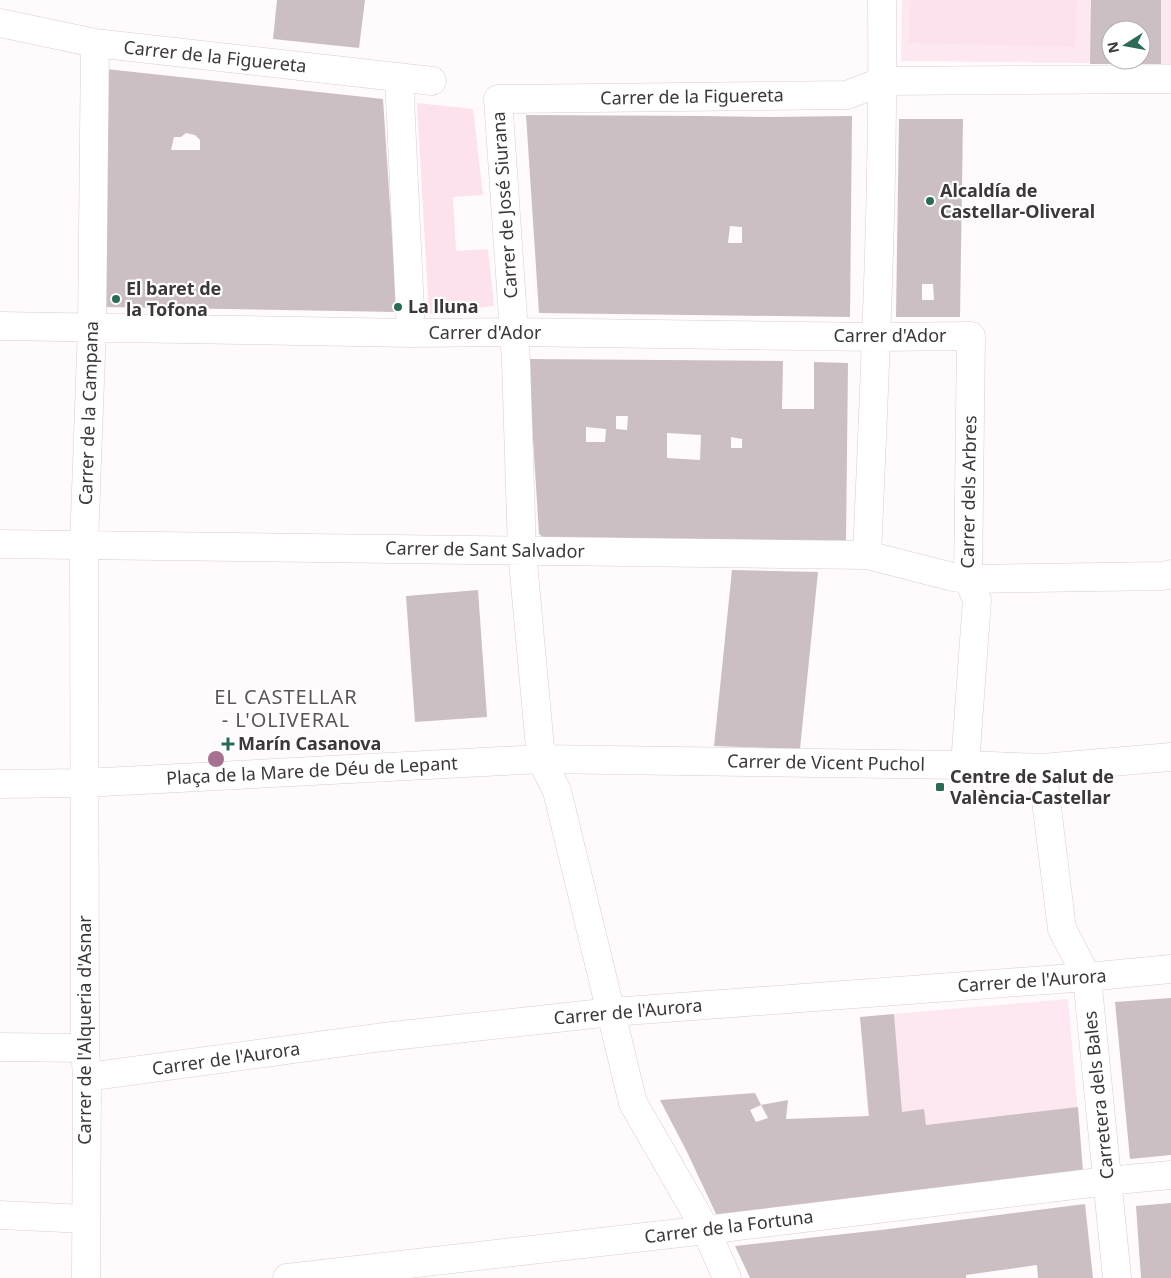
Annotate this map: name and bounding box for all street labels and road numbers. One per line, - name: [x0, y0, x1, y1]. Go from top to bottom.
- street label: Carrer de la Figuereta: [122, 34, 308, 78]
- street label: Carrer de la Figuereta: [600, 82, 784, 110]
- street label: Carrer de José Siurana: [485, 111, 523, 299]
- street label: Carrer de la Campana: [73, 320, 103, 505]
- street label: Carrer d'Ador: [428, 320, 542, 344]
- street label: Carrer d'Ador: [833, 323, 947, 347]
- street label: Carrer dels Arbres: [955, 415, 981, 569]
- street label: Carrer de Sant Salvador: [385, 535, 586, 563]
- street label: Carrer de Vicent Puchol: [727, 748, 925, 776]
- street label: Plaça de la Mare de Déu de Lepant: [166, 750, 459, 790]
- street label: Carrer de l'Alqueria d'Asnar: [72, 915, 96, 1145]
- street label: Carrer de l'Aurora: [957, 963, 1107, 997]
- street label: Carrer de l'Aurora: [552, 993, 703, 1029]
- street label: Carretera dels Bales: [1077, 1010, 1119, 1180]
- street label: Carrer de l'Aurora: [150, 1036, 301, 1080]
- street label: Carrer de la Fortuna: [643, 1204, 815, 1248]

